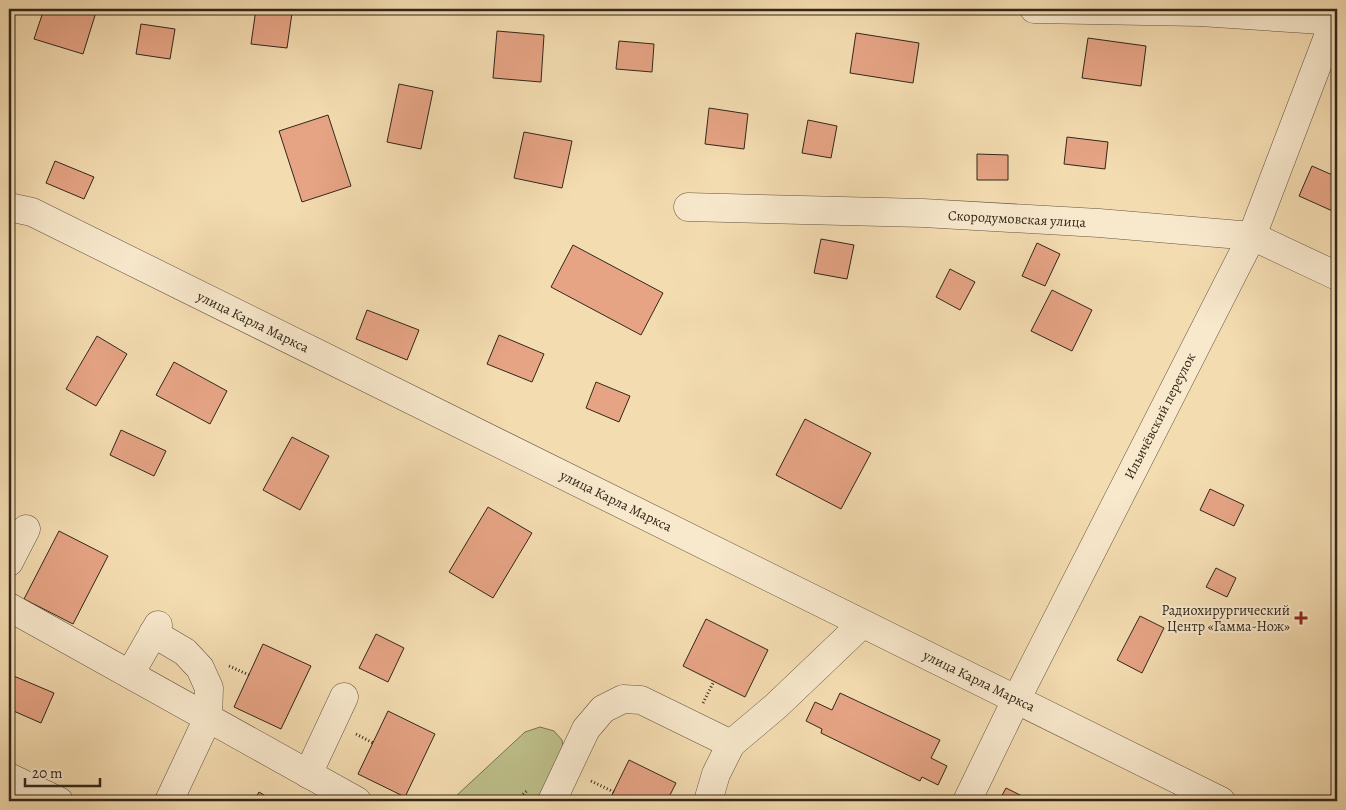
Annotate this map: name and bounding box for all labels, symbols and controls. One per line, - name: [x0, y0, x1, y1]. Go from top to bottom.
- street label: Скородумовская улица: [948, 206, 1087, 232]
- street label: улица Карла Маркса: [193, 286, 313, 358]
- street label: Ильичёвский переулок: [1120, 349, 1200, 483]
- street label: улица Карла Маркса: [556, 465, 676, 537]
- place label: Радиохирургический Центр «Гамма-Нож»: [1161, 601, 1290, 636]
- marker: Радиохирургический Центр «Гамма-Нож»: [1294, 611, 1308, 625]
- street label: улица Карла Маркса: [919, 645, 1039, 717]
- scale bar: [25, 755, 100, 787]
- text: 20 m: [32, 763, 63, 783]

